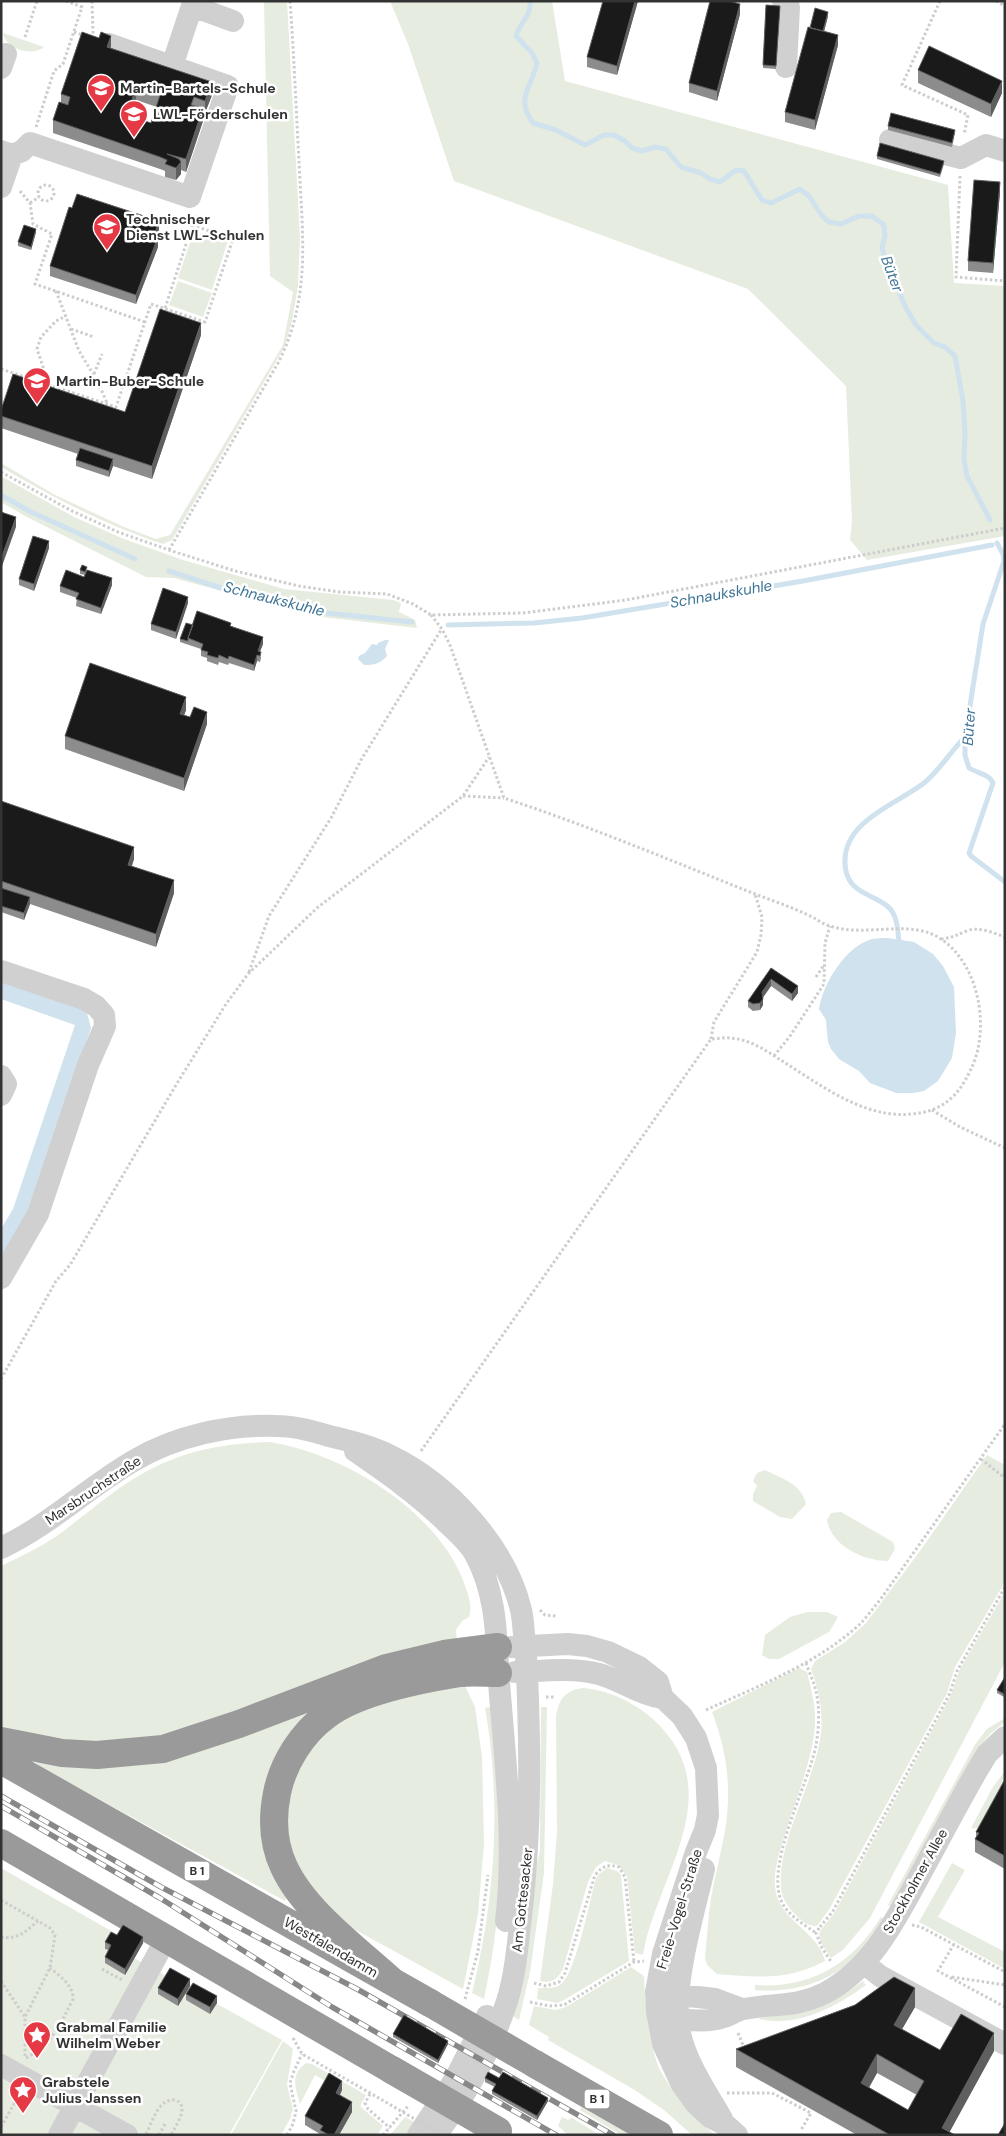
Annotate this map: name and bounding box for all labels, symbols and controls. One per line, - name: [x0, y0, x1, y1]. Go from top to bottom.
- school or university icon: Martin-Bartels-Schule: [86, 73, 116, 112]
- place label: Martin-Bartels-Schule: [120, 79, 276, 97]
- school or university icon: LWL-Förderschulen: [119, 99, 149, 138]
- place label: LWL-Förderschulen: [153, 105, 288, 123]
- place label: Technischer Dienst LWL-Schulen: [126, 210, 265, 244]
- school or university icon: Technischer Dienst LWL-Schulen: [92, 212, 122, 251]
- water label: Büter: [876, 253, 908, 295]
- school or university icon: Martin-Buber-Schule: [22, 366, 52, 405]
- place label: Martin-Buber-Schule: [56, 372, 204, 390]
- water label: Schnaukskuhle: [668, 575, 774, 613]
- water label: Schnaukskuhle: [221, 577, 327, 621]
- water label: Büter: [958, 707, 980, 746]
- street label: Marsbruchstraße: [42, 1451, 144, 1529]
- street label: Stockholmer Allee: [879, 1825, 951, 1937]
- street label: Am Gottesacker: [508, 1847, 536, 1953]
- street label: Freie-Vogel-Straße: [652, 1847, 706, 1971]
- road number: B 1: [184, 1862, 210, 1880]
- street label: Westfalendamm: [281, 1913, 381, 1981]
- place label: Grabmal Familie Wilhelm Weber: [56, 2018, 167, 2052]
- place icon: Grabmal Familie Wilhelm Weber: [22, 2020, 52, 2059]
- place label: Grabstele Julius Janssen: [42, 2073, 142, 2107]
- place icon: Grabstele Julius Janssen: [8, 2075, 38, 2114]
- road number: B 1: [584, 2090, 610, 2108]

